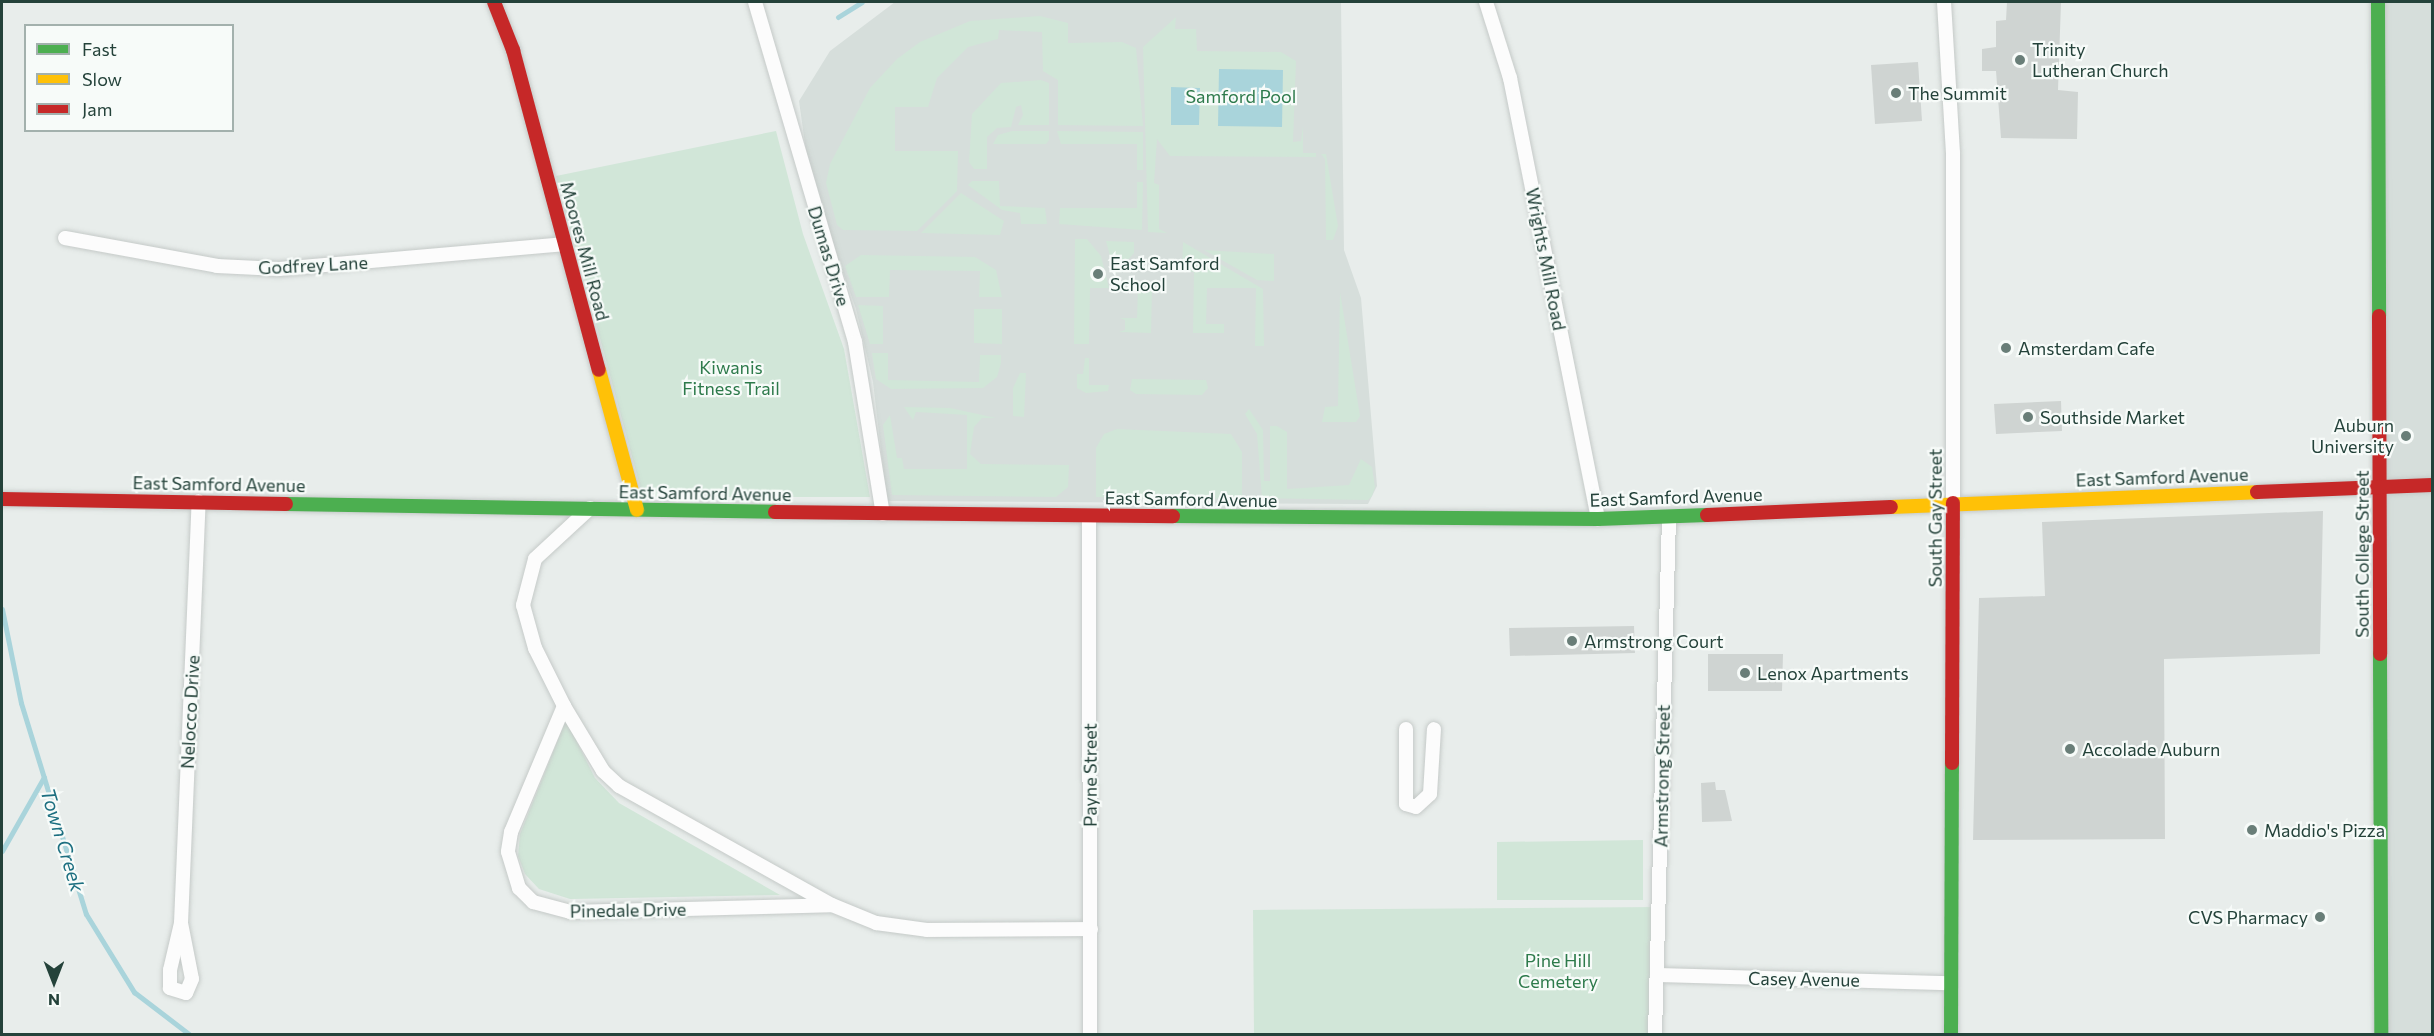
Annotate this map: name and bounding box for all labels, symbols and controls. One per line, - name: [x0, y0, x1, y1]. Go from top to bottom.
- legend: [24, 24, 234, 132]
- text: Fast: [82, 38, 117, 60]
- place label: Trinity Lutheran Church: [2032, 39, 2169, 82]
- marker: Trinity Lutheran Church: [2013, 53, 2027, 67]
- text: Slow: [82, 68, 122, 90]
- place label: The Summit: [1908, 82, 2007, 104]
- park label: Samford Pool: [1186, 85, 1296, 107]
- marker: The Summit: [1889, 86, 1903, 100]
- text: Jam: [82, 98, 112, 120]
- street label: Moores Mill Road: [556, 179, 614, 323]
- street label: Wrights Mill Road: [1522, 186, 1570, 332]
- street label: Dumas Drive: [804, 203, 854, 309]
- street label: Godfrey Lane: [258, 251, 368, 279]
- place label: East Samford School: [1110, 253, 1219, 296]
- marker: East Samford School: [1091, 267, 1105, 281]
- place label: Amsterdam Cafe: [2018, 337, 2155, 359]
- marker: Amsterdam Cafe: [1999, 341, 2013, 355]
- park label: Kiwanis Fitness Trail: [682, 357, 780, 400]
- place label: Southside Market: [2040, 406, 2185, 428]
- marker: Southside Market: [2021, 410, 2035, 424]
- place label: Auburn University: [2311, 415, 2394, 458]
- marker: Auburn University: [2399, 429, 2413, 443]
- street label: South Gay Street: [1924, 449, 1946, 587]
- street label: East Samford Avenue: [2075, 463, 2249, 491]
- street label: South College Street: [2351, 470, 2373, 638]
- street label: East Samford Avenue: [132, 472, 306, 496]
- street label: East Samford Avenue: [618, 481, 792, 505]
- street label: East Samford Avenue: [1589, 483, 1763, 511]
- street label: East Samford Avenue: [1104, 487, 1278, 511]
- place label: Armstrong Court: [1584, 630, 1724, 652]
- marker: Armstrong Court: [1565, 634, 1579, 648]
- street label: Nelocco Drive: [176, 655, 204, 769]
- place label: Lenox Apartments: [1757, 662, 1909, 684]
- marker: Lenox Apartments: [1738, 666, 1752, 680]
- street label: Armstrong Street: [1650, 704, 1674, 848]
- street label: Payne Street: [1079, 723, 1101, 827]
- place label: Accolade Auburn: [2082, 738, 2220, 760]
- marker: Accolade Auburn: [2063, 742, 2077, 756]
- water label: Town Creek: [36, 785, 90, 895]
- place label: Maddio's Pizza: [2264, 819, 2385, 841]
- marker: Maddio's Pizza: [2245, 823, 2259, 837]
- street label: Pinedale Drive: [570, 898, 686, 922]
- place label: CVS Pharmacy: [2188, 906, 2308, 928]
- marker: CVS Pharmacy: [2313, 910, 2327, 924]
- park label: Pine Hill Cemetery: [1518, 950, 1598, 992]
- north arrow: [24, 952, 84, 1012]
- street label: Casey Avenue: [1748, 967, 1860, 991]
- text: N: [48, 991, 60, 1010]

